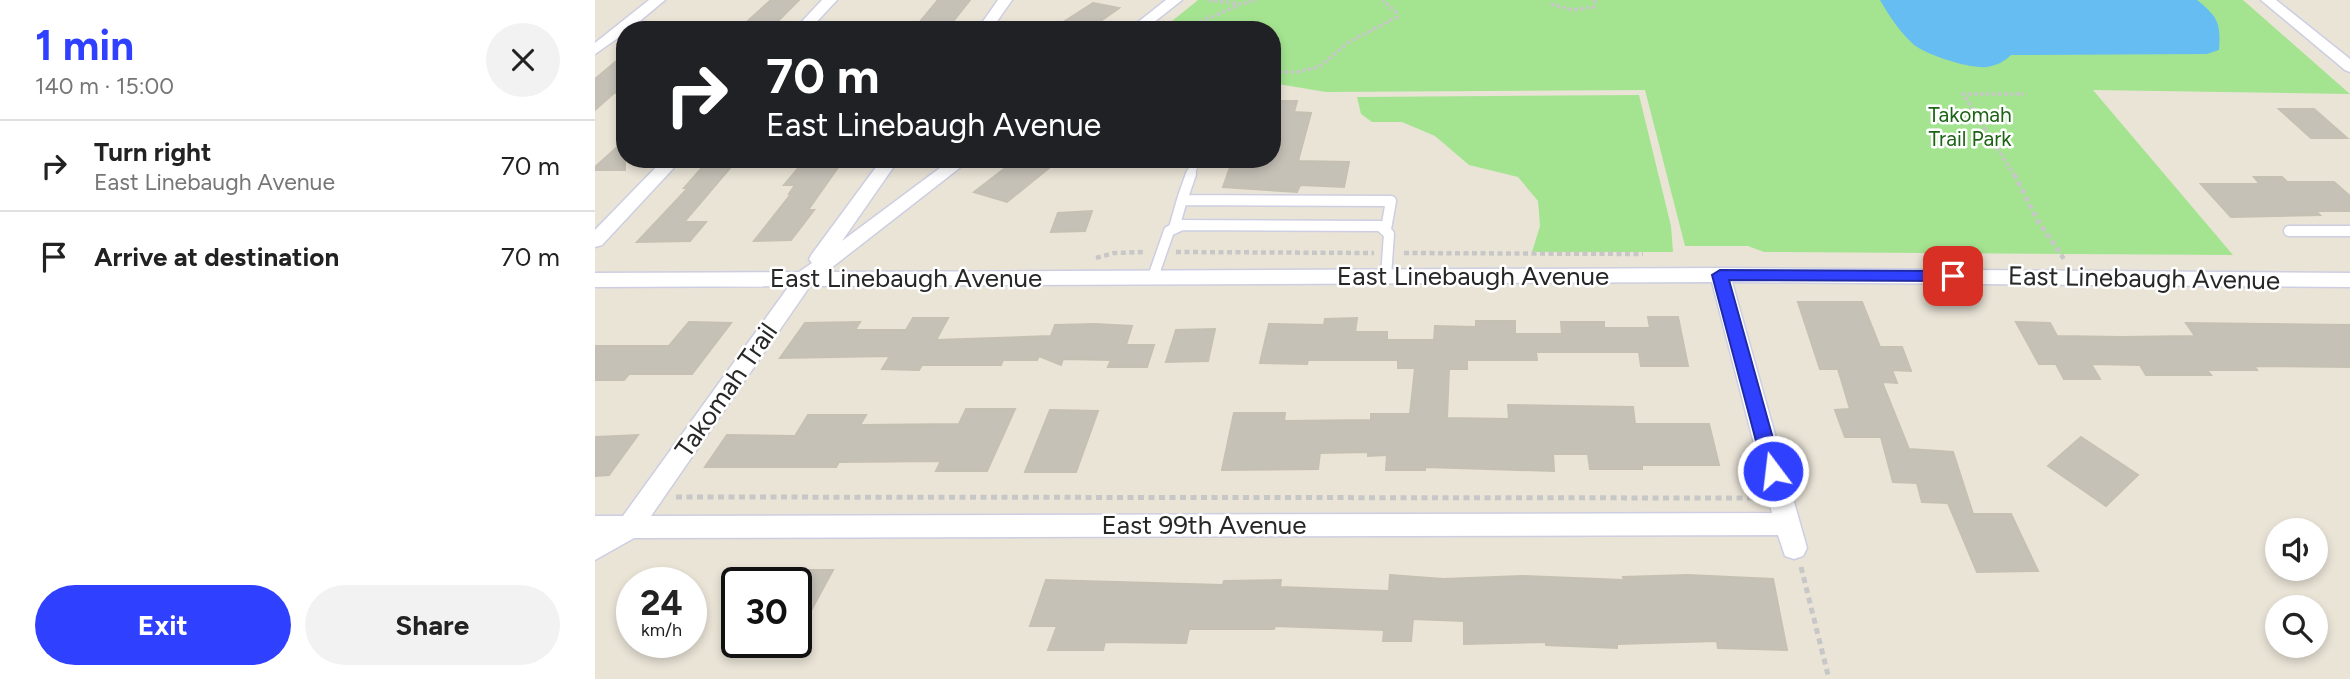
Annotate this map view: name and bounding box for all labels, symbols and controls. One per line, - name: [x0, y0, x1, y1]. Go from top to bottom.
- text: 1 min: [35, 20, 134, 71]
- button: close: [486, 23, 560, 97]
- text: 70 m: [766, 46, 879, 105]
- icon: right: [651, 49, 742, 140]
- text: 140 m · 15:00: [35, 72, 174, 100]
- park label: Takomah Trail Park: [1928, 102, 2012, 151]
- text: East Linebaugh Avenue: [766, 106, 1101, 144]
- text: Turn right: [94, 136, 211, 168]
- icon: right: [35, 147, 73, 185]
- text: 70 m: [501, 150, 560, 182]
- text: East Linebaugh Avenue: [94, 168, 335, 196]
- icon: arrive: [35, 238, 73, 276]
- text: Arrive at destination: [94, 241, 339, 273]
- text: 70 m: [501, 241, 560, 273]
- pin: [1923, 246, 1983, 306]
- icon: arrive: [1934, 257, 1972, 295]
- street label: East Linebaugh Avenue: [1337, 260, 1609, 292]
- street label: East Linebaugh Avenue: [2008, 260, 2280, 296]
- street label: East Linebaugh Avenue: [770, 262, 1042, 294]
- street label: Takomah Trail: [668, 317, 784, 463]
- position arrow: [1736, 434, 1810, 508]
- street label: East 99th Avenue: [1101, 509, 1307, 541]
- map controls: [2265, 518, 2328, 658]
- button: sound: [2265, 518, 2328, 581]
- speed limit sign: 30: [721, 567, 812, 658]
- text: 24: [640, 582, 683, 624]
- button: Exit: [35, 585, 291, 665]
- button: Share: [305, 585, 560, 665]
- button: search: [2265, 595, 2328, 658]
- text: km/h: [641, 619, 682, 641]

